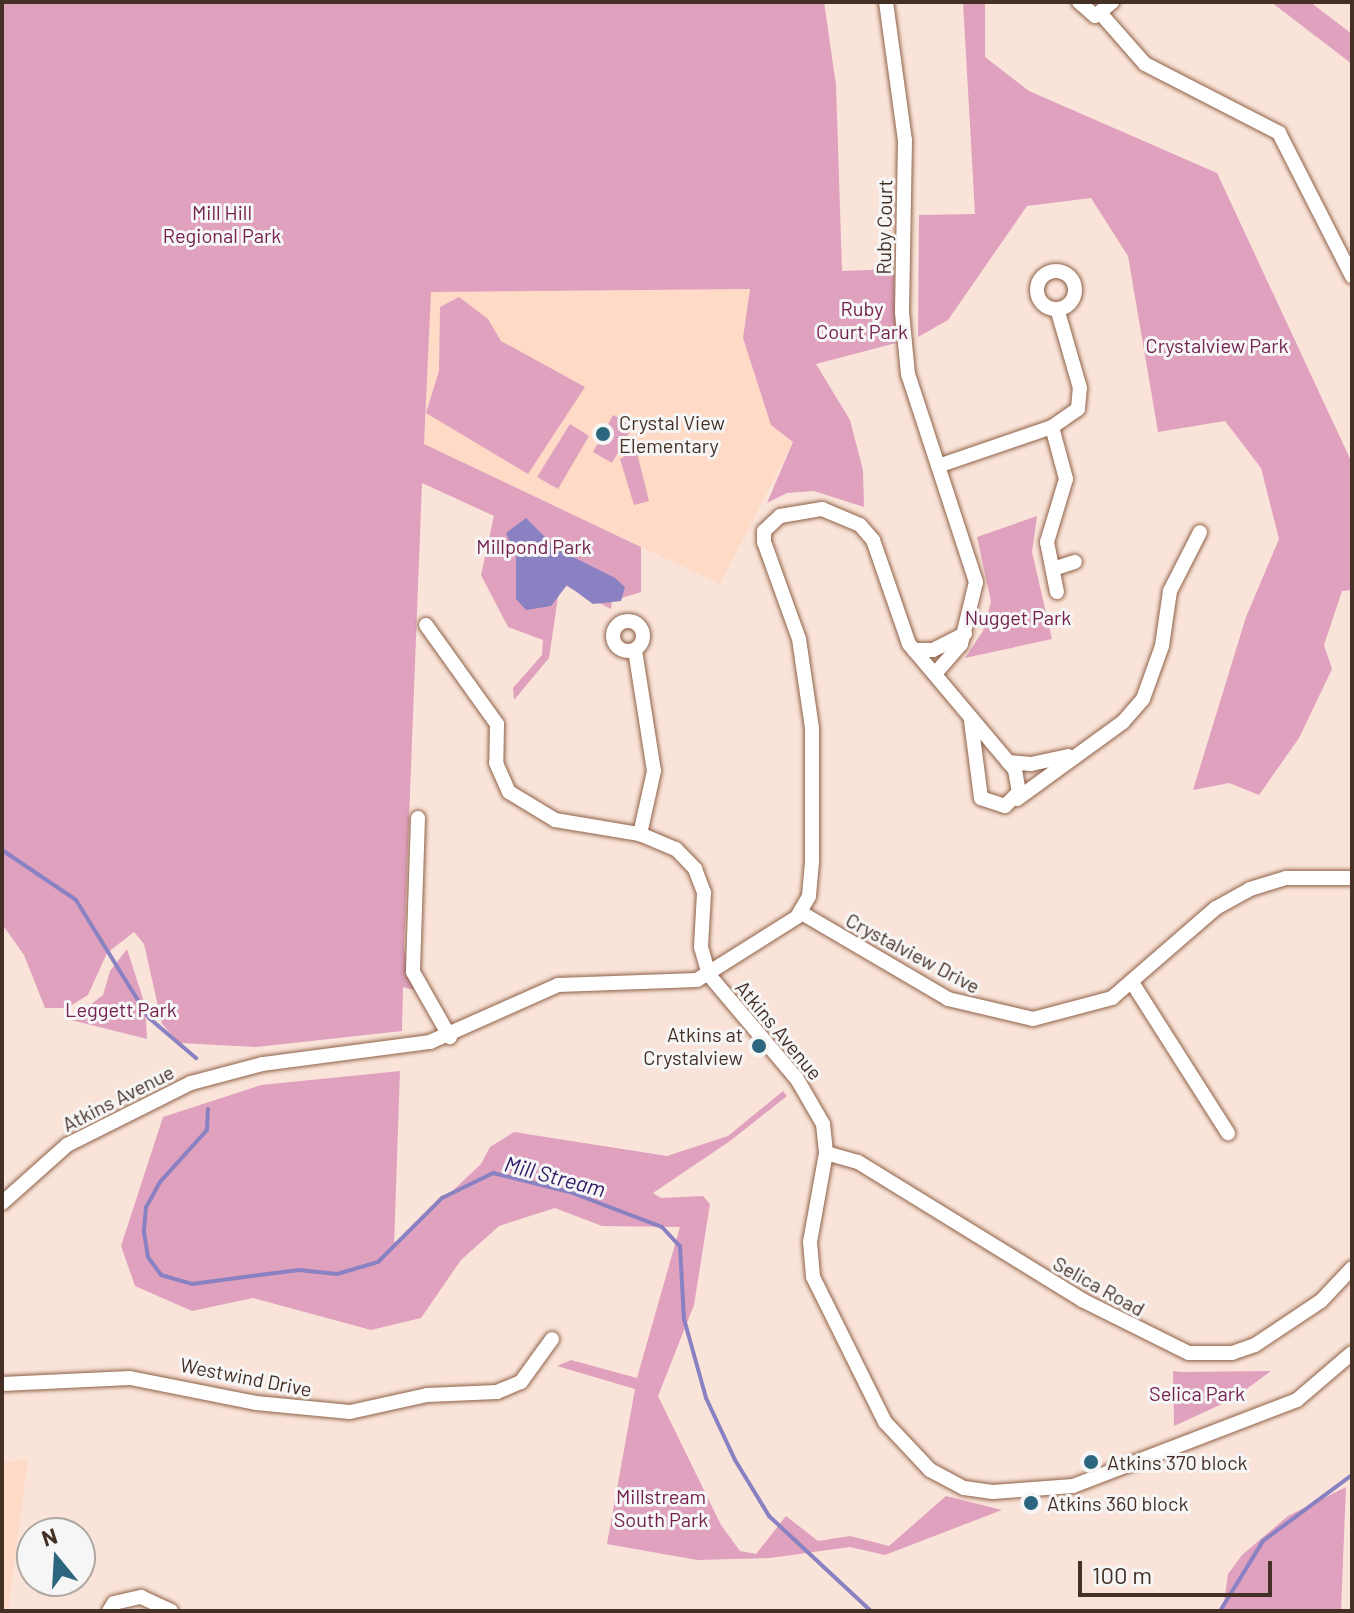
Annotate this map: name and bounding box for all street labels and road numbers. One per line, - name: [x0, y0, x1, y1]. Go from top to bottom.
- street label: Ruby Court: [871, 179, 897, 275]
- street label: Crystalview Drive: [842, 908, 984, 998]
- street label: Atkins Avenue: [731, 975, 827, 1085]
- street label: Atkins Avenue: [58, 1060, 178, 1136]
- street label: Selica Road: [1049, 1251, 1149, 1321]
- street label: Westwind Drive: [178, 1352, 314, 1402]

